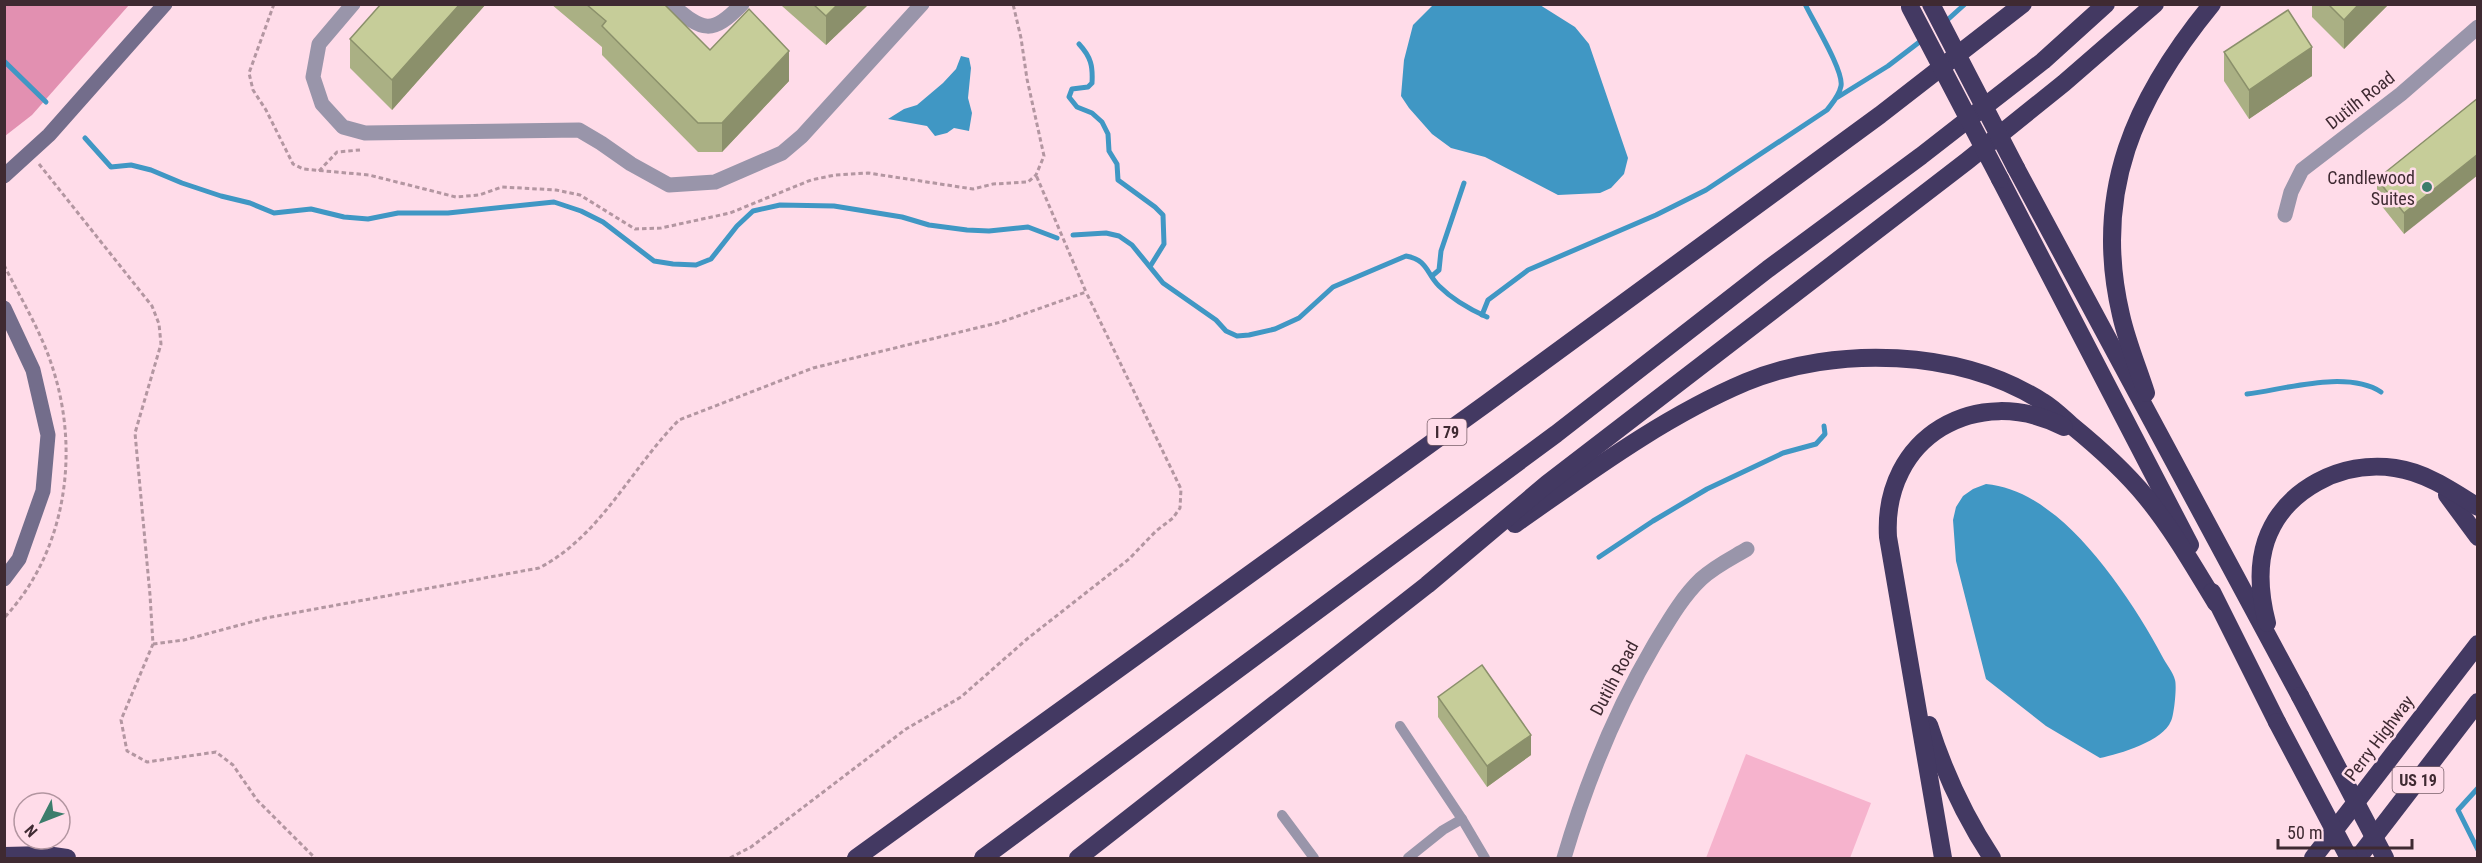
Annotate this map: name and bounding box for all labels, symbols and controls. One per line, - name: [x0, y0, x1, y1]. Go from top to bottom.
- street label: Dutilh Road: [2321, 67, 2399, 133]
- place label: Candlewood Suites: [2327, 167, 2415, 209]
- marker: Candlewood Suites: [2420, 180, 2434, 194]
- road number: I 79: [1428, 419, 1466, 445]
- street label: Dutilh Road: [1586, 637, 1642, 719]
- street label: Perry Highway: [2340, 691, 2418, 785]
- road number: US 19: [2392, 767, 2444, 793]
- north arrow: [12, 791, 72, 851]
- scale bar: [2278, 812, 2412, 850]
- text: N: [21, 821, 42, 841]
- text: 50 m: [2287, 822, 2322, 843]

